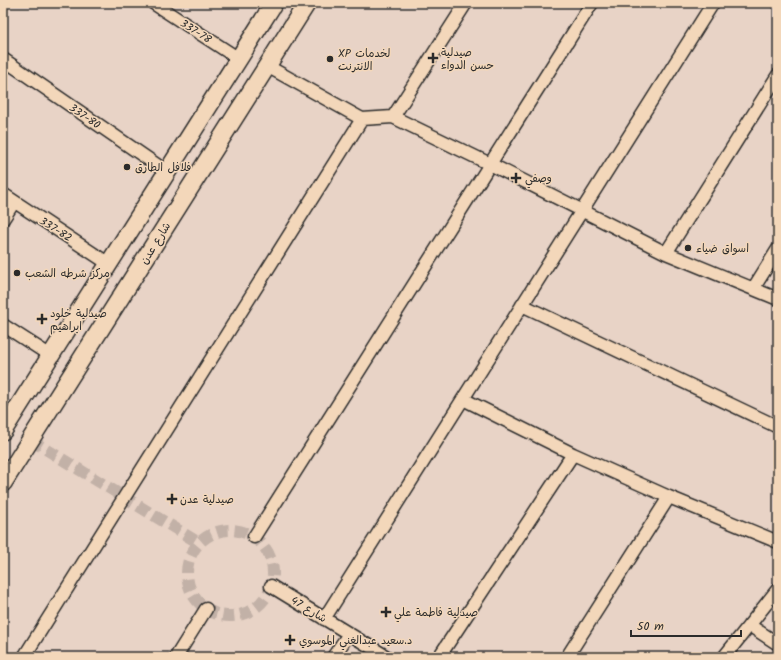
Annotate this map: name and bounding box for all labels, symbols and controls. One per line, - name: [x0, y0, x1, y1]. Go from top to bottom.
- street label: 337-78: [176, 15, 215, 49]
- place label: صيدلية حسن الدواء: [441, 44, 494, 75]
- place label: XP لخدمات الانترنت: [338, 45, 390, 76]
- marker: صيدلية حسن الدواء: [428, 53, 438, 63]
- marker: XP لخدمات الانترنت: [325, 54, 335, 64]
- street label: 337-80: [65, 99, 104, 134]
- place label: فلافل الطارق: [135, 159, 191, 177]
- marker: فلافل الطارق: [122, 162, 132, 172]
- place label: وصفي: [525, 170, 552, 189]
- marker: وصفي: [510, 172, 522, 184]
- street label: 337-82: [36, 213, 75, 247]
- street label: شارع عدن: [136, 219, 176, 268]
- place label: اسواق ضياء: [696, 240, 749, 258]
- marker: اسواق ضياء: [683, 243, 693, 253]
- place label: مركز شرطه الشعب: [25, 265, 110, 283]
- marker: مركز شرطه الشعب: [12, 268, 22, 278]
- place label: صيدلية خلود ابراهيم: [50, 305, 107, 336]
- marker: صيدلية خلود ابراهيم: [37, 314, 47, 324]
- place label: صيدلية عدن: [180, 491, 234, 509]
- marker: صيدلية عدن: [167, 494, 177, 504]
- street label: شارع 47: [287, 592, 330, 628]
- place label: صيدلية فاطمة علي: [394, 604, 478, 623]
- marker: صيدلية فاطمة علي: [381, 607, 391, 617]
- scale bar: [631, 612, 741, 638]
- text: 50 m: [637, 617, 664, 636]
- place label: د.سعيد عبدالغني الموسوي: [299, 632, 412, 651]
- marker: د.سعيد عبدالغني الموسوي: [284, 634, 296, 646]

